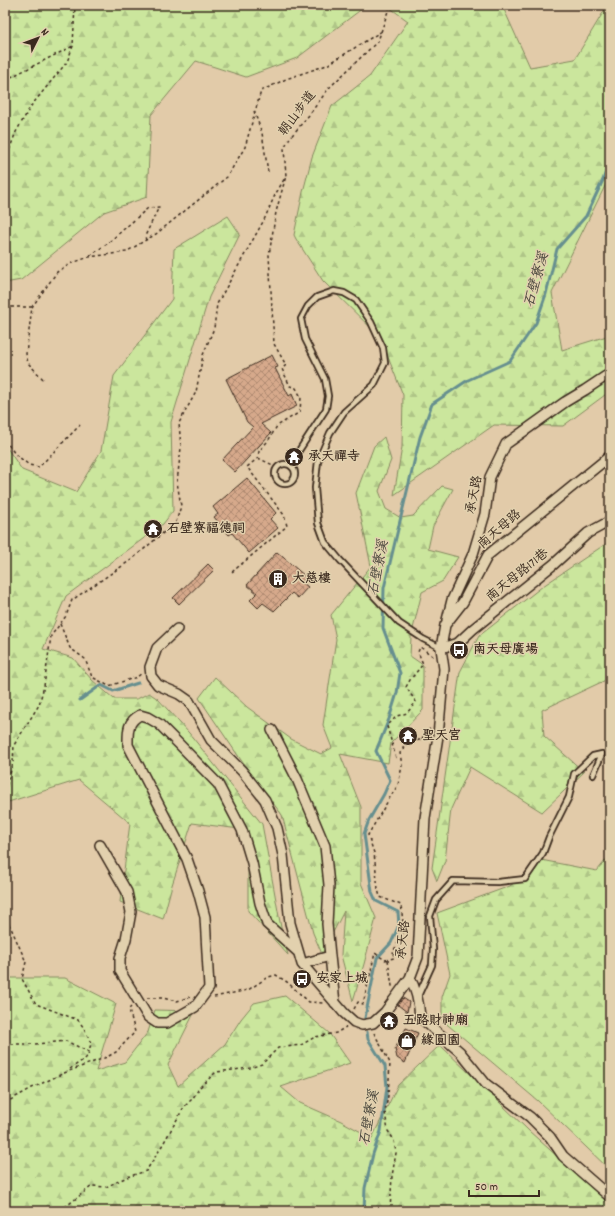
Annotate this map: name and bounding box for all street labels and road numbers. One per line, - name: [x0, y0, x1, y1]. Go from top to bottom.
- street label: 朝山步道: [275, 88, 321, 140]
- street label: 承天路: [462, 474, 488, 516]
- street label: 南天母路: [474, 506, 526, 554]
- street label: 南天母路171巷: [483, 545, 553, 607]
- street label: 承天路: [393, 920, 415, 960]

